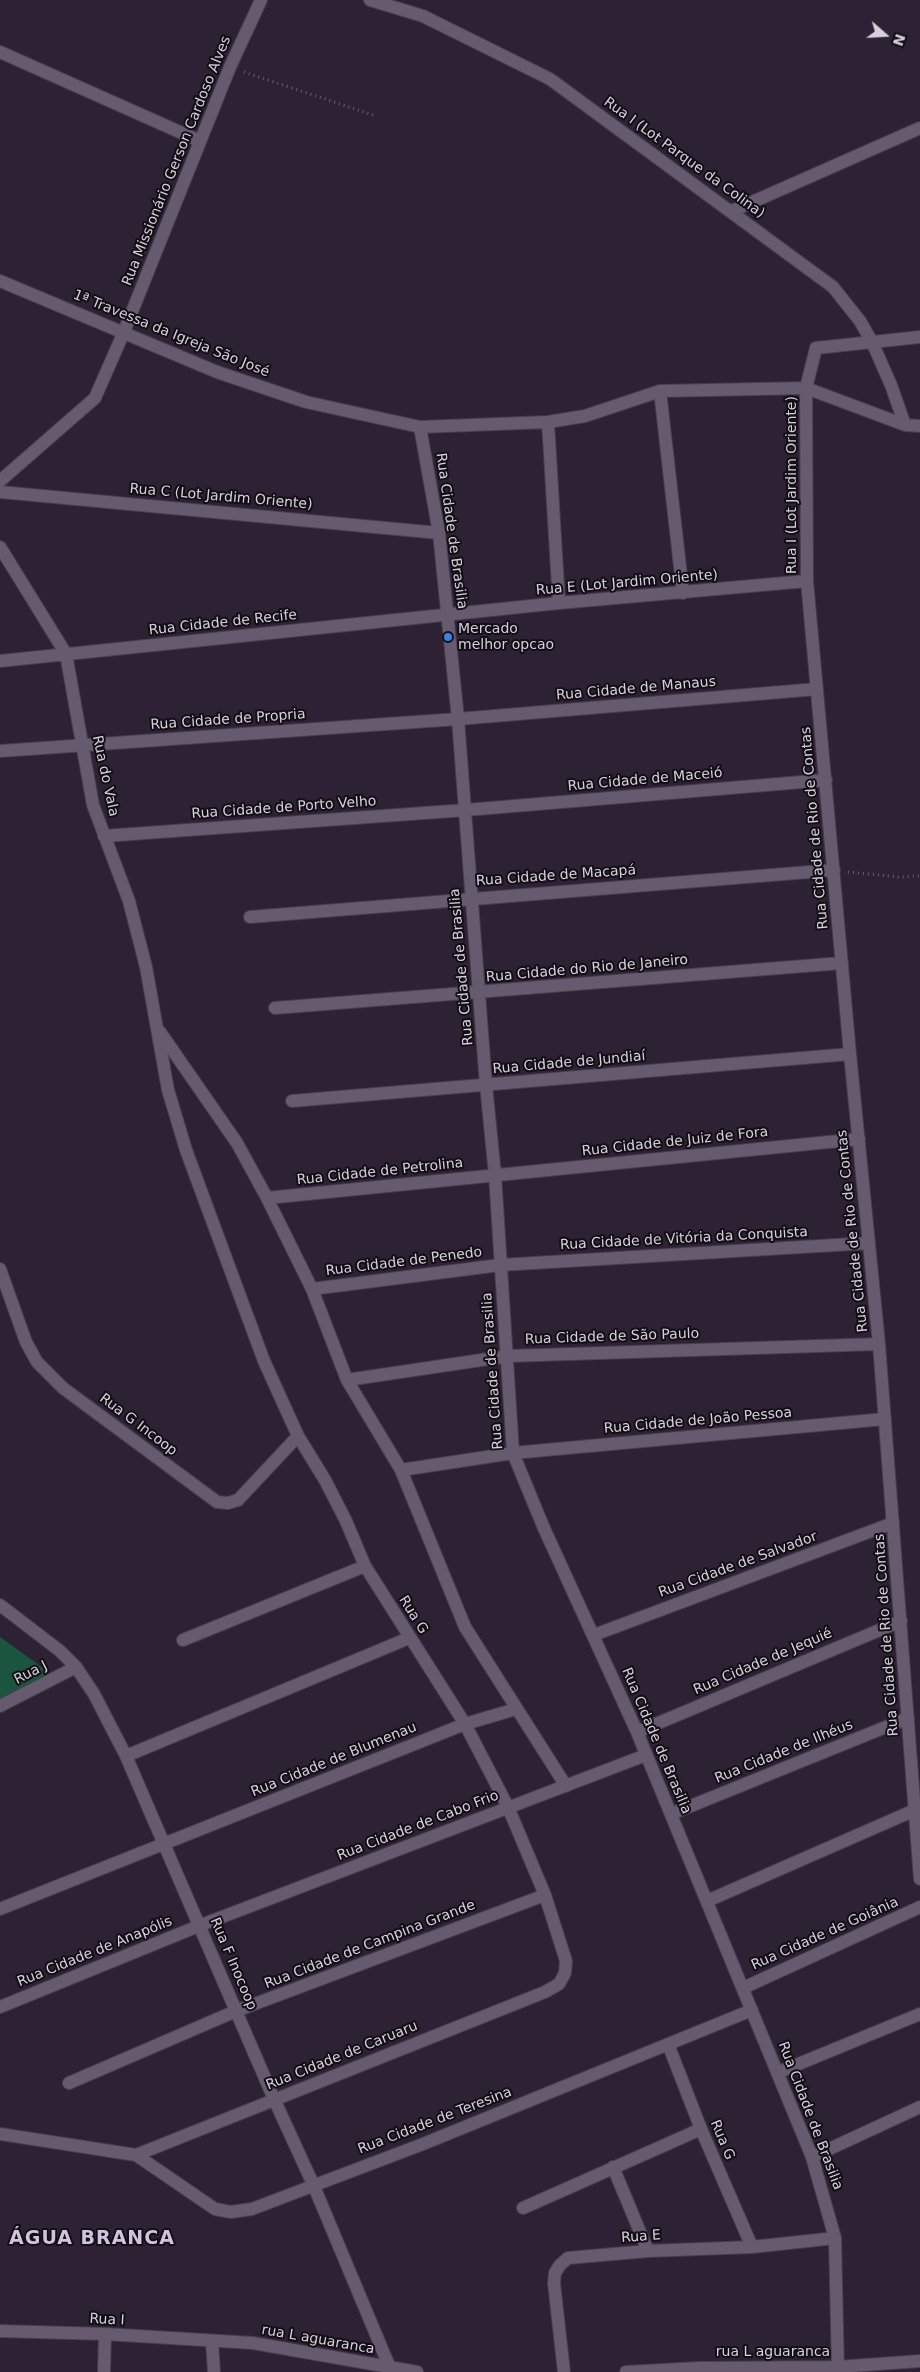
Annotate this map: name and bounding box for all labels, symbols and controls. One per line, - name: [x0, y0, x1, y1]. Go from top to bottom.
- north arrow: [860, 10, 910, 60]
- text: N: [890, 32, 909, 48]
- street label: Rua Missionário Gerson Cardoso Alves: [119, 34, 235, 288]
- street label: Rua I (Lot Parque da Colina): [600, 94, 768, 222]
- street label: 1ª Travessa da Igreja São José: [70, 287, 272, 381]
- street label: Rua I (Lot Jardim Oriente): [784, 396, 800, 574]
- street label: Rua Cidade de Brasilia: [432, 452, 470, 610]
- street label: Rua C (Lot Jardim Oriente): [129, 481, 313, 513]
- street label: Rua E (Lot Jardim Oriente): [535, 567, 719, 599]
- street label: Rua Cidade de Recife: [148, 607, 298, 639]
- place label: Mercado melhor opcao: [458, 621, 554, 654]
- marker: Mercado melhor opcao: [442, 631, 454, 643]
- street label: Rua Cidade de Manaus: [555, 674, 717, 704]
- street label: Rua Cidade de Propria: [150, 706, 306, 734]
- street label: Rua Cidade de Rio de Contas: [798, 726, 832, 930]
- street label: Rua do Vala: [88, 734, 122, 818]
- street label: Rua Cidade de Maceió: [567, 765, 723, 795]
- street label: Rua Cidade de Porto Velho: [191, 793, 377, 823]
- street label: Rua Cidade de Macapá: [475, 862, 637, 890]
- street label: Rua Cidade de Brasilia: [447, 888, 477, 1046]
- street label: Rua Cidade do Rio de Janeiro: [485, 952, 689, 986]
- street label: Rua Cidade de Jundiaí: [492, 1048, 646, 1078]
- street label: Rua Cidade de Juiz de Fora: [581, 1124, 769, 1160]
- street label: Rua Cidade de Rio de Contas: [834, 1129, 872, 1333]
- street label: Rua Cidade de Petrolina: [296, 1155, 464, 1189]
- street label: Rua Cidade de Vitória da Conquista: [560, 1224, 808, 1254]
- street label: Rua Cidade de Penedo: [325, 1244, 483, 1280]
- street label: Rua Cidade de Brasilia: [479, 1292, 507, 1450]
- street label: Rua Cidade de São Paulo: [525, 1326, 699, 1348]
- street label: Rua G Incoop: [96, 1390, 180, 1460]
- street label: Rua Cidade de João Pessoa: [603, 1404, 793, 1438]
- street label: Rua Cidade de Salvador: [656, 1528, 820, 1602]
- street label: Rua Cidade de Rio de Contas: [872, 1533, 902, 1737]
- street label: Rua G: [395, 1593, 431, 1637]
- street label: Rua Cidade de Jequié: [691, 1625, 835, 1699]
- street label: Rua J: [12, 1658, 50, 1688]
- street label: Rua Cidade de Brasilia: [617, 1665, 695, 1817]
- street label: Rua Cidade de Ilhéus: [712, 1717, 856, 1787]
- street label: Rua Cidade de Blumenau: [249, 1719, 419, 1801]
- street label: Rua Cidade de Cabo Frio: [335, 1787, 501, 1865]
- street label: Rua Cidade de Goiânia: [749, 1894, 901, 1974]
- street label: Rua Cidade de Campina Grande: [262, 1897, 478, 1993]
- street label: Rua Cidade de Anapólis: [15, 1913, 175, 1991]
- street label: Rua F Inocoop: [206, 1915, 260, 2013]
- street label: Rua Cidade de Caruaru: [264, 2018, 420, 2094]
- street label: Rua Cidade de Brasilia: [774, 2039, 846, 2193]
- street label: Rua Cidade de Teresina: [356, 2084, 514, 2158]
- street label: Rua G: [706, 2117, 738, 2163]
- street label: Rua E: [621, 2227, 661, 2247]
- district label: ÁGUA BRANCA: [8, 2228, 176, 2250]
- street label: Rua I: [89, 2311, 125, 2329]
- street label: rua L aguaranca: [260, 2322, 376, 2358]
- street label: rua L aguaranca: [716, 2344, 830, 2360]

